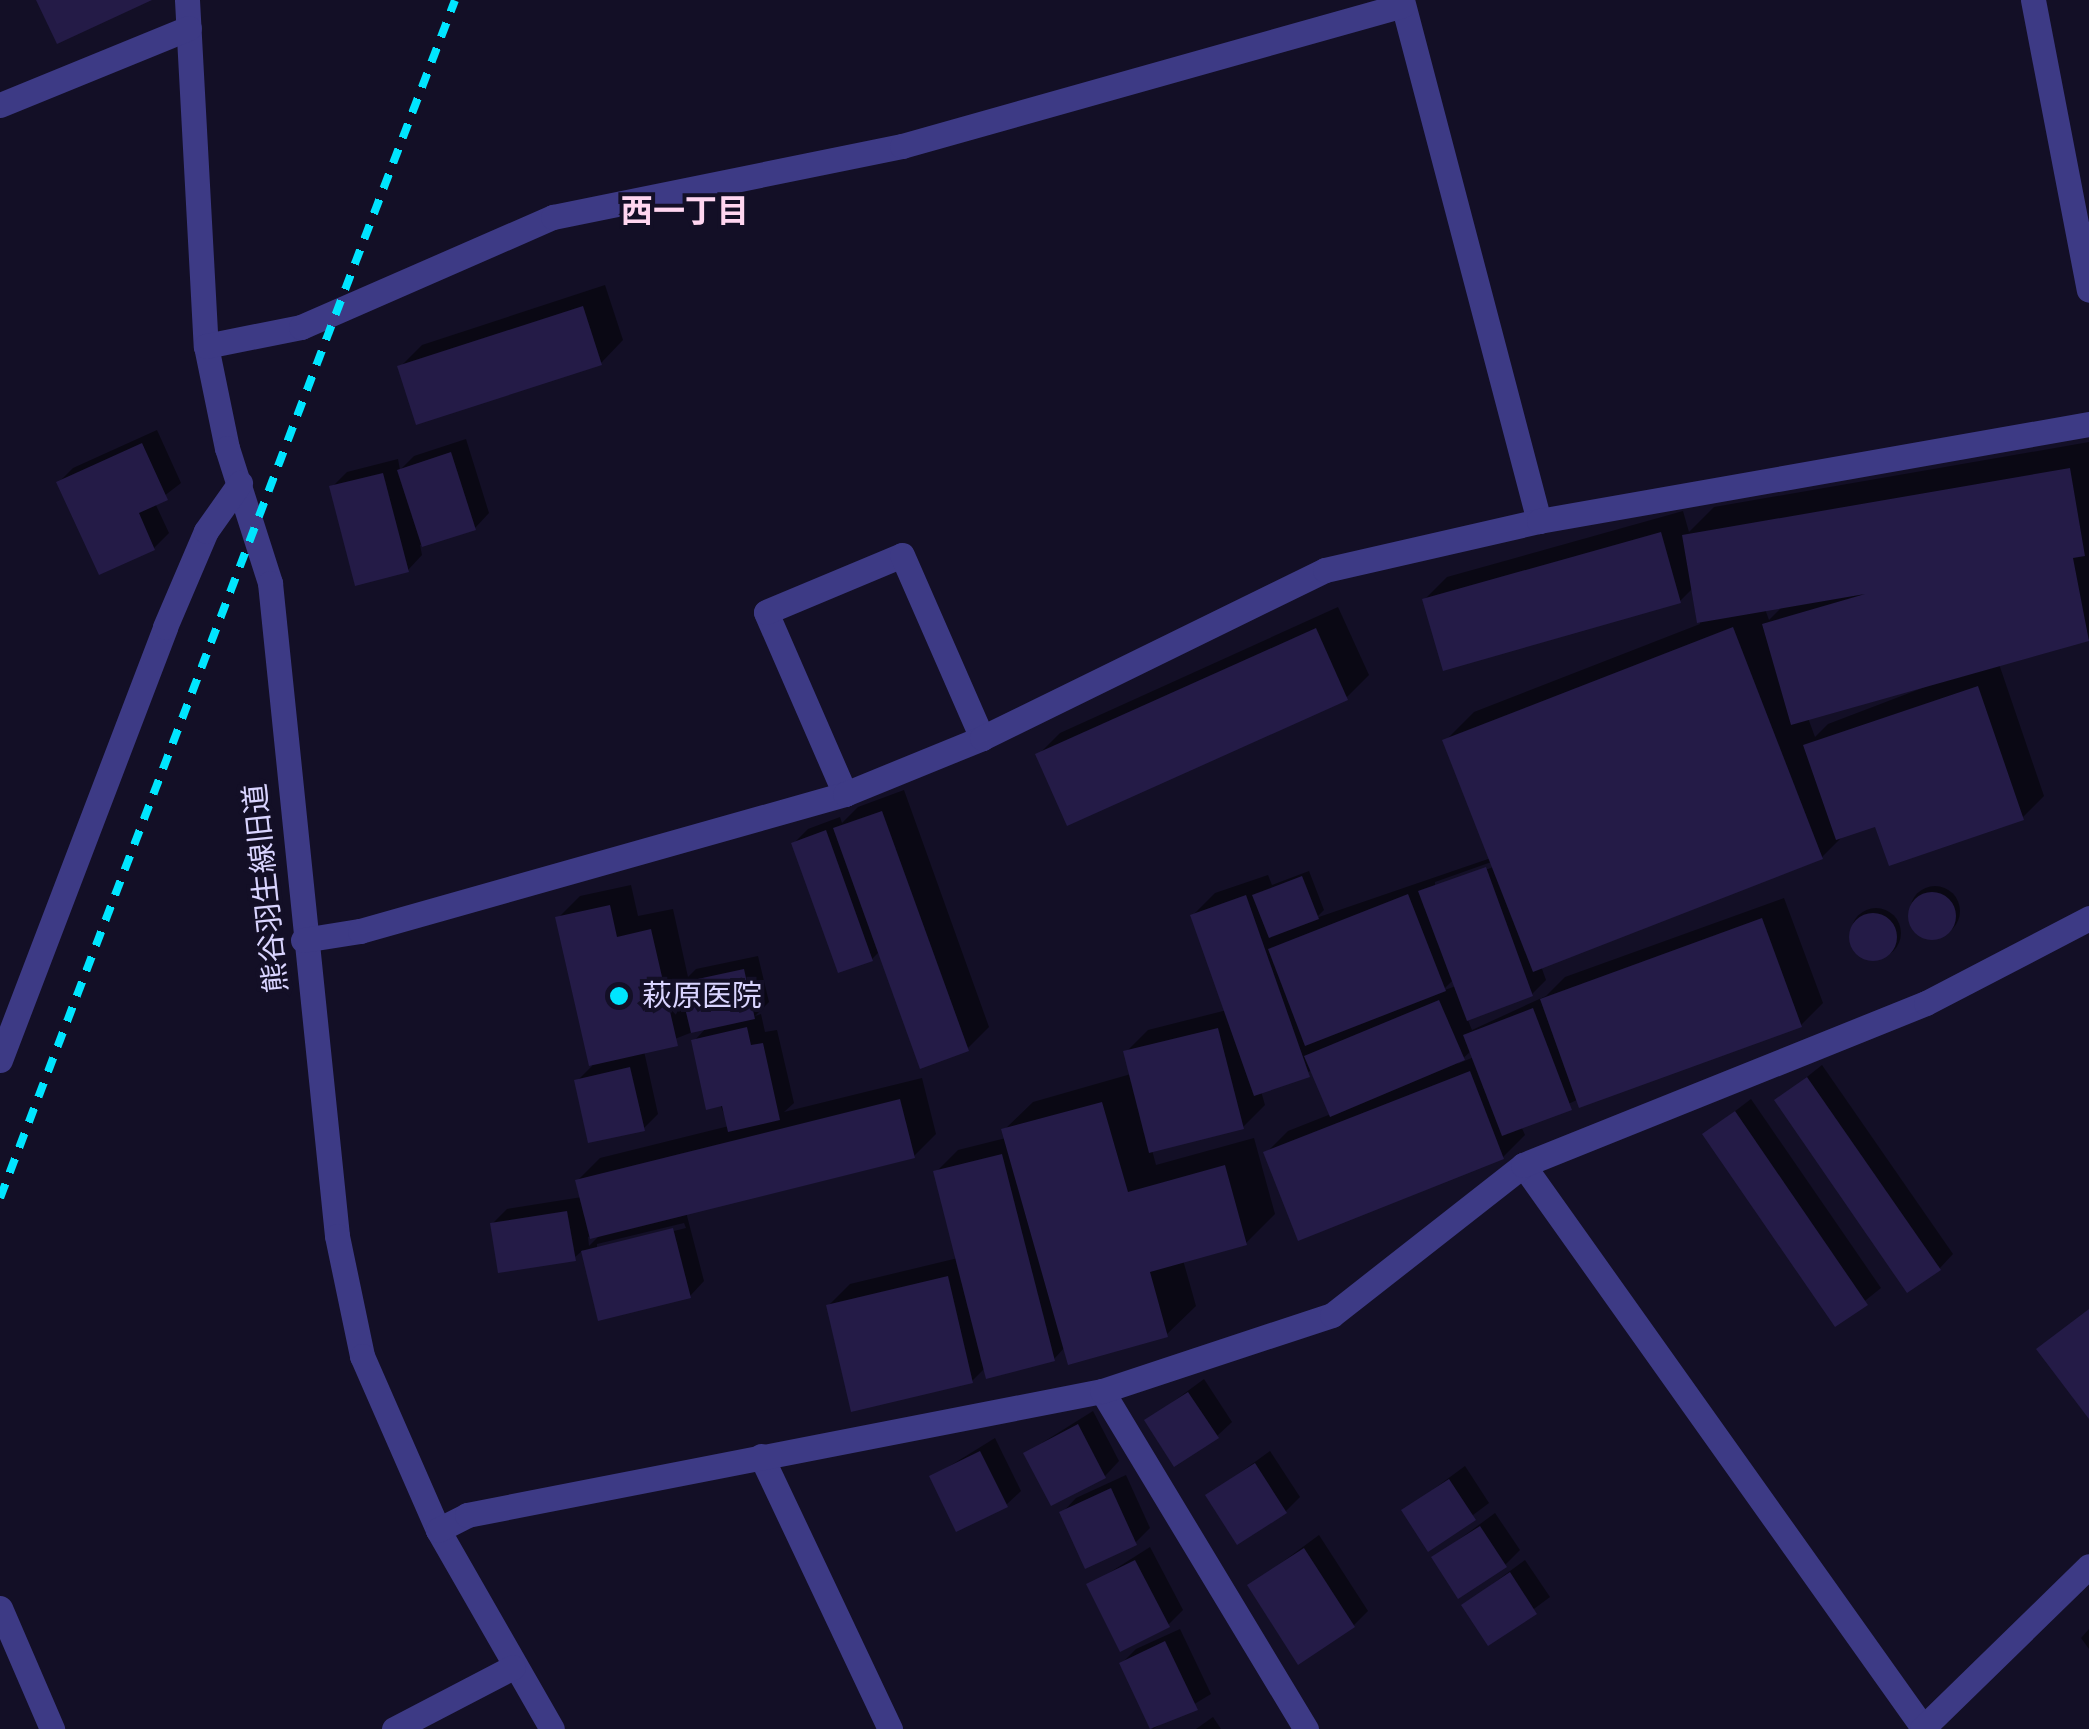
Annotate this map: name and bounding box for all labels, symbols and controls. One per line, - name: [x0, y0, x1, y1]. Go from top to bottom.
- district label: 西一丁目: [621, 193, 749, 231]
- street label: 熊谷羽生線旧道: [237, 782, 295, 994]
- place label: 萩原医院: [642, 978, 762, 1014]
- marker: 萩原医院: [606, 983, 632, 1009]

